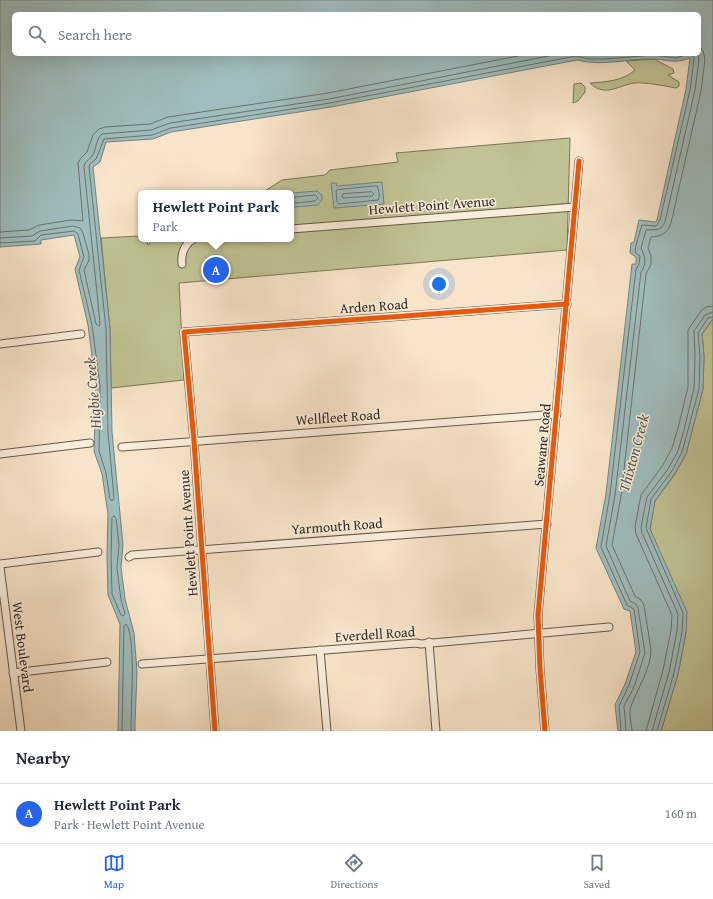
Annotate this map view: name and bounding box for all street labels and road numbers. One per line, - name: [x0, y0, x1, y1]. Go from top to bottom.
- street label: Hewlett Point Avenue: [368, 191, 496, 219]
- street label: Arden Road: [339, 294, 409, 318]
- street label: Seawane Road: [528, 402, 556, 487]
- street label: Wellfleet Road: [295, 404, 381, 430]
- street label: Hewlett Point Avenue: [174, 469, 202, 597]
- street label: Yarmouth Road: [291, 513, 384, 539]
- street label: West Boulevard: [8, 601, 39, 694]
- street label: Everdell Road: [334, 621, 416, 647]

